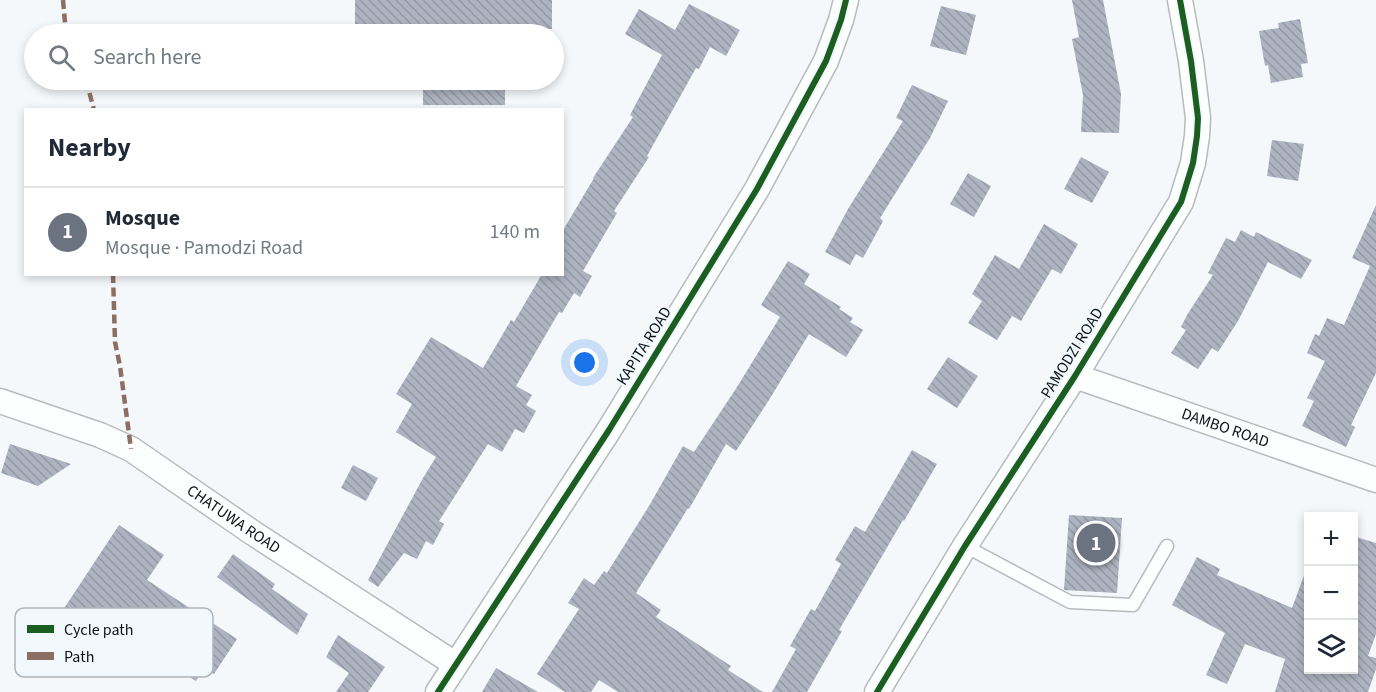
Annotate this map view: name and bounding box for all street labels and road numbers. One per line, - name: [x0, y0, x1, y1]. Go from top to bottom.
- street label: KAPITA ROAD: [611, 302, 677, 390]
- street label: PAMODZI ROAD: [1035, 303, 1109, 402]
- street label: DAMBO ROAD: [1178, 403, 1272, 453]
- street label: CHATUWA ROAD: [182, 480, 285, 559]

